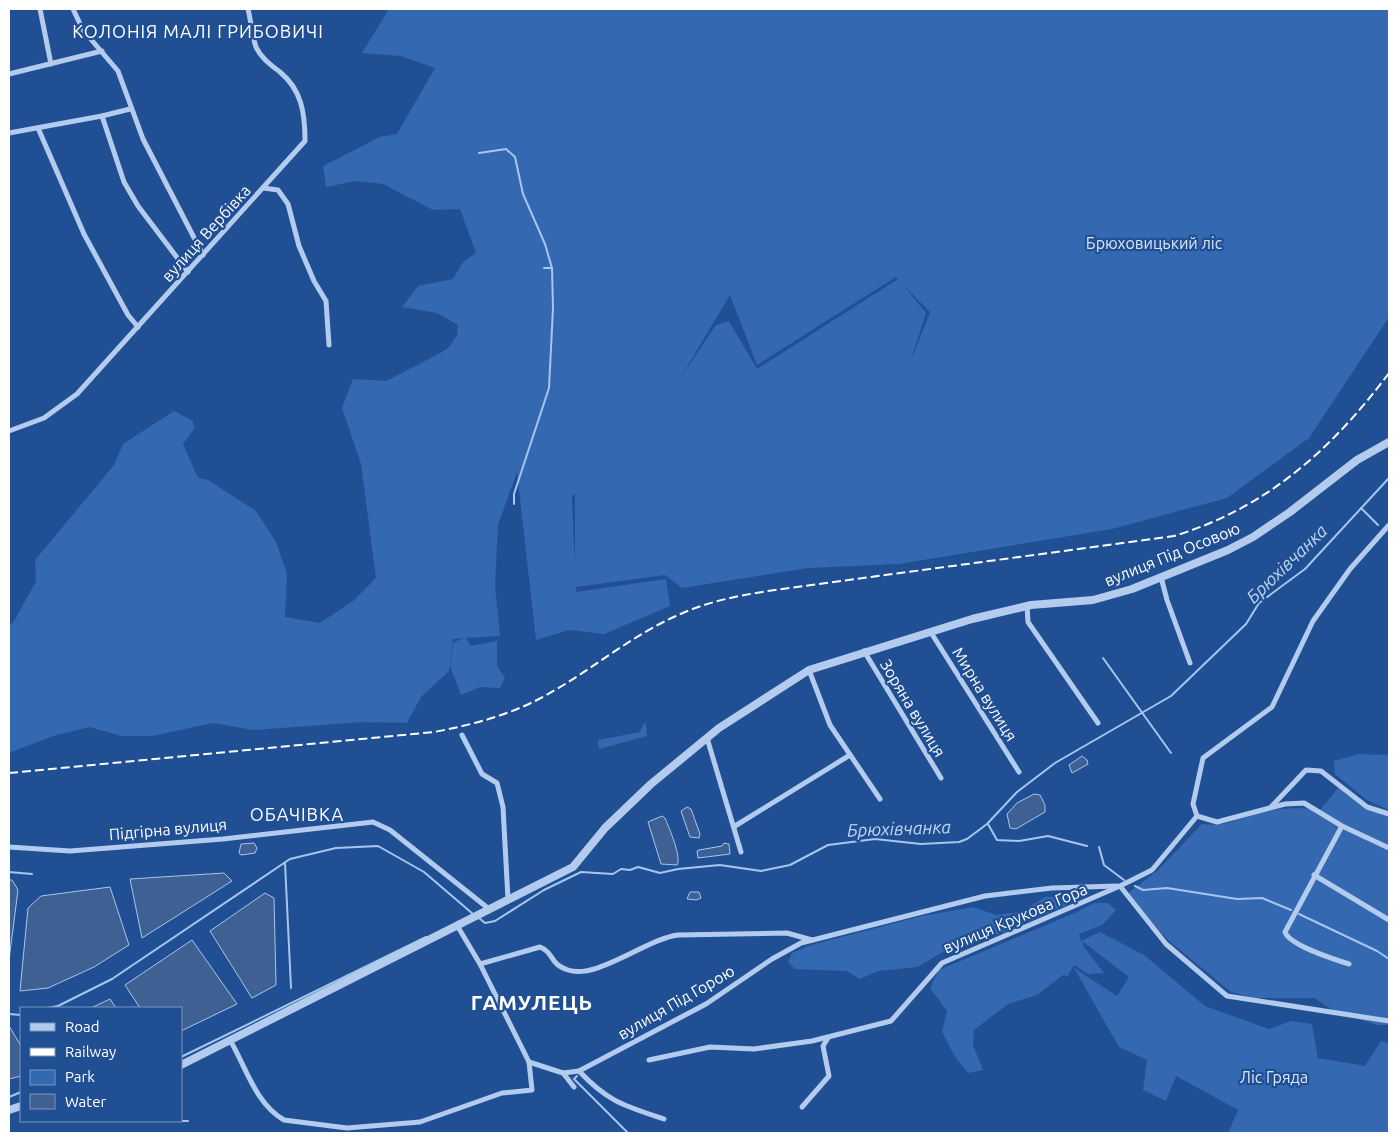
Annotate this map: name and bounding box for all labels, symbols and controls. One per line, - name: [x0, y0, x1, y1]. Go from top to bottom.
- district label: КОЛОНІЯ МАЛІ ГРИБОВИЧІ: [72, 21, 324, 41]
- street label: вулиця Вербівка: [158, 181, 254, 285]
- park label: Брюховицький ліс: [1086, 234, 1223, 252]
- street label: вулиця Під Осовою: [1102, 519, 1242, 589]
- water label: Брюхівчанка: [1242, 520, 1331, 607]
- street label: Мирна вулиця: [949, 644, 1021, 744]
- street label: Зоряна вулиця: [877, 656, 949, 760]
- district label: ОБАЧІВКА: [250, 804, 344, 824]
- street label: Підгірна вулиця: [108, 815, 228, 843]
- water label: Брюхівчанка: [847, 816, 952, 840]
- street label: вулиця Крукова Гора: [940, 879, 1090, 957]
- street label: вулиця Під Горою: [614, 961, 738, 1043]
- district label: ГАМУЛЕЦЬ: [471, 990, 593, 1014]
- legend: [20, 1007, 182, 1122]
- text: Road: [65, 1018, 100, 1035]
- text: Railway: [65, 1043, 116, 1060]
- text: Park: [65, 1068, 95, 1085]
- park label: Ліс Гряда: [1240, 1068, 1308, 1086]
- text: Water: [65, 1093, 106, 1110]

